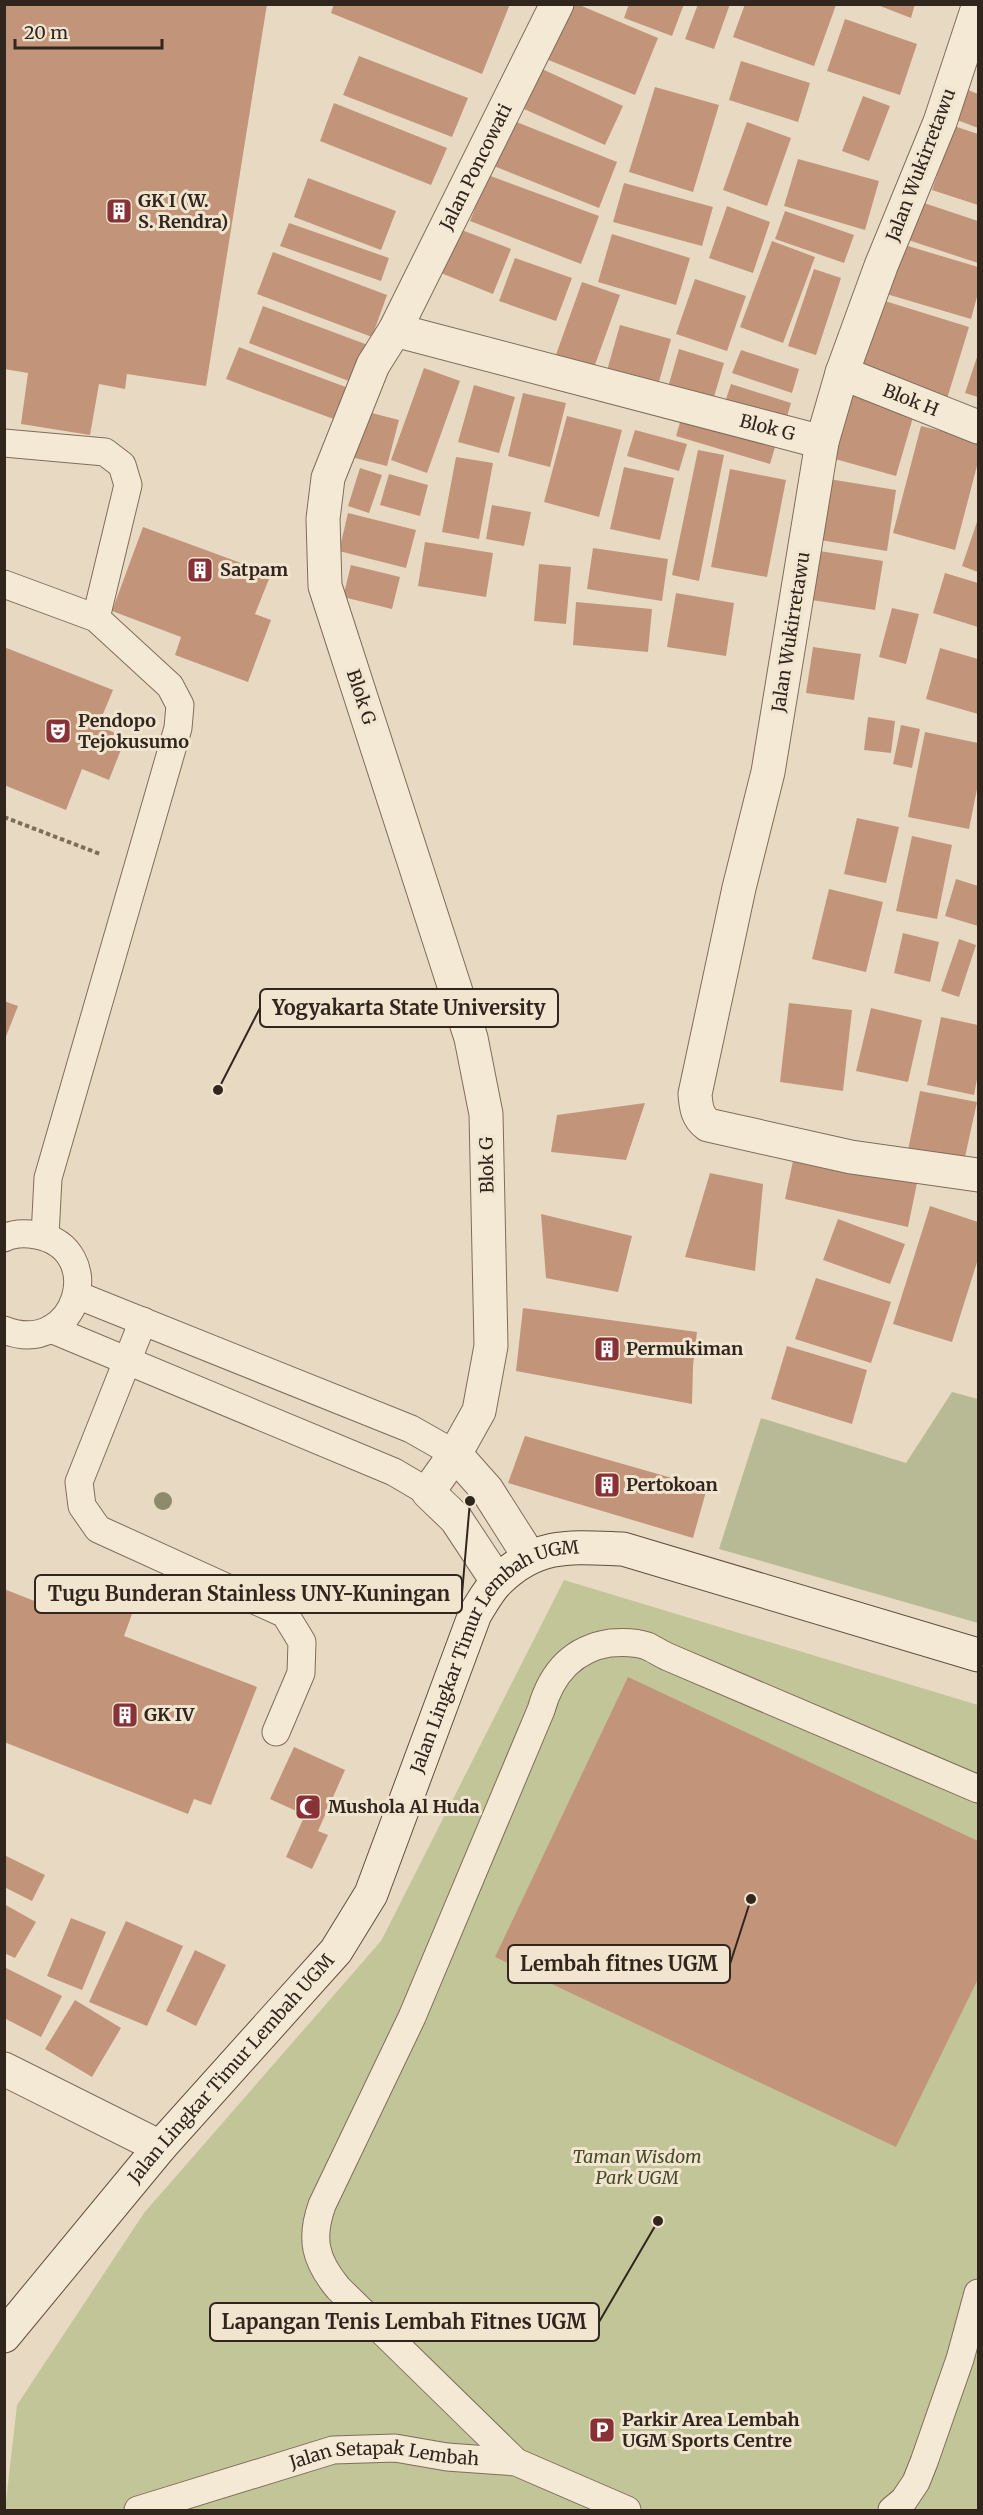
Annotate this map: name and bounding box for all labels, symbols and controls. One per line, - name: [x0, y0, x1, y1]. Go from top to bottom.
- scale bar: [15, 12, 162, 50]
- text: 20 m: [24, 21, 68, 44]
- street label: Jalan Wukirretawu: [880, 85, 960, 246]
- street label: Jalan Poncowati: [434, 100, 517, 235]
- place label: GK I (W. S. Rendra): [138, 189, 228, 233]
- building icon: GK I (W. S. Rendra): [104, 196, 134, 226]
- street label: Blok H: [880, 378, 942, 421]
- street label: Blok G: [737, 409, 798, 445]
- street label: Jalan Wukirretawu: [766, 550, 815, 715]
- building icon: Satpam: [185, 555, 215, 585]
- place label: Satpam: [220, 558, 288, 581]
- street label: Blok G: [342, 666, 381, 727]
- place label: Pendopo Tejokusumo: [78, 709, 189, 753]
- theatre icon: Pendopo Tejokusumo: [43, 716, 73, 746]
- callout: Yogyakarta State University: [260, 989, 558, 1027]
- text: Yogyakarta State University: [271, 995, 546, 1020]
- street label: Blok G: [475, 1137, 498, 1193]
- building icon: Permukiman: [592, 1334, 622, 1364]
- place label: Permukiman: [626, 1337, 743, 1360]
- building icon: Pertokoan: [592, 1470, 622, 1500]
- place label: Pertokoan: [626, 1473, 718, 1496]
- street label: Jalan Lingkar Timur Lembah UGM: [405, 1535, 580, 1777]
- callout: Tugu Bunderan Stainless UNY-Kuningan: [35, 1575, 462, 1613]
- text: Tugu Bunderan Stainless UNY-Kuningan: [48, 1581, 451, 1606]
- building icon: GK IV: [110, 1700, 140, 1730]
- place label: GK IV: [144, 1703, 195, 1726]
- mosque icon: Mushola Al Huda: [293, 1792, 323, 1822]
- place label: Mushola Al Huda: [328, 1795, 479, 1818]
- callout: Lembah fitnes UGM: [508, 1945, 730, 1983]
- street label: Jalan Lingkar Timur Lembah UGM: [122, 1949, 339, 2188]
- text: Lembah fitnes UGM: [520, 1951, 719, 1976]
- park label: Taman Wisdom Park UGM: [572, 2145, 702, 2189]
- callout: Lapangan Tenis Lembah Fitnes UGM: [210, 2303, 599, 2341]
- text: Lapangan Tenis Lembah Fitnes UGM: [221, 2309, 587, 2334]
- place label: Parkir Area Lembah UGM Sports Centre: [622, 2408, 800, 2452]
- parking icon: Parkir Area Lembah UGM Sports Centre: [587, 2415, 617, 2445]
- street label: Jalan Setapak Lembah: [286, 2436, 480, 2474]

